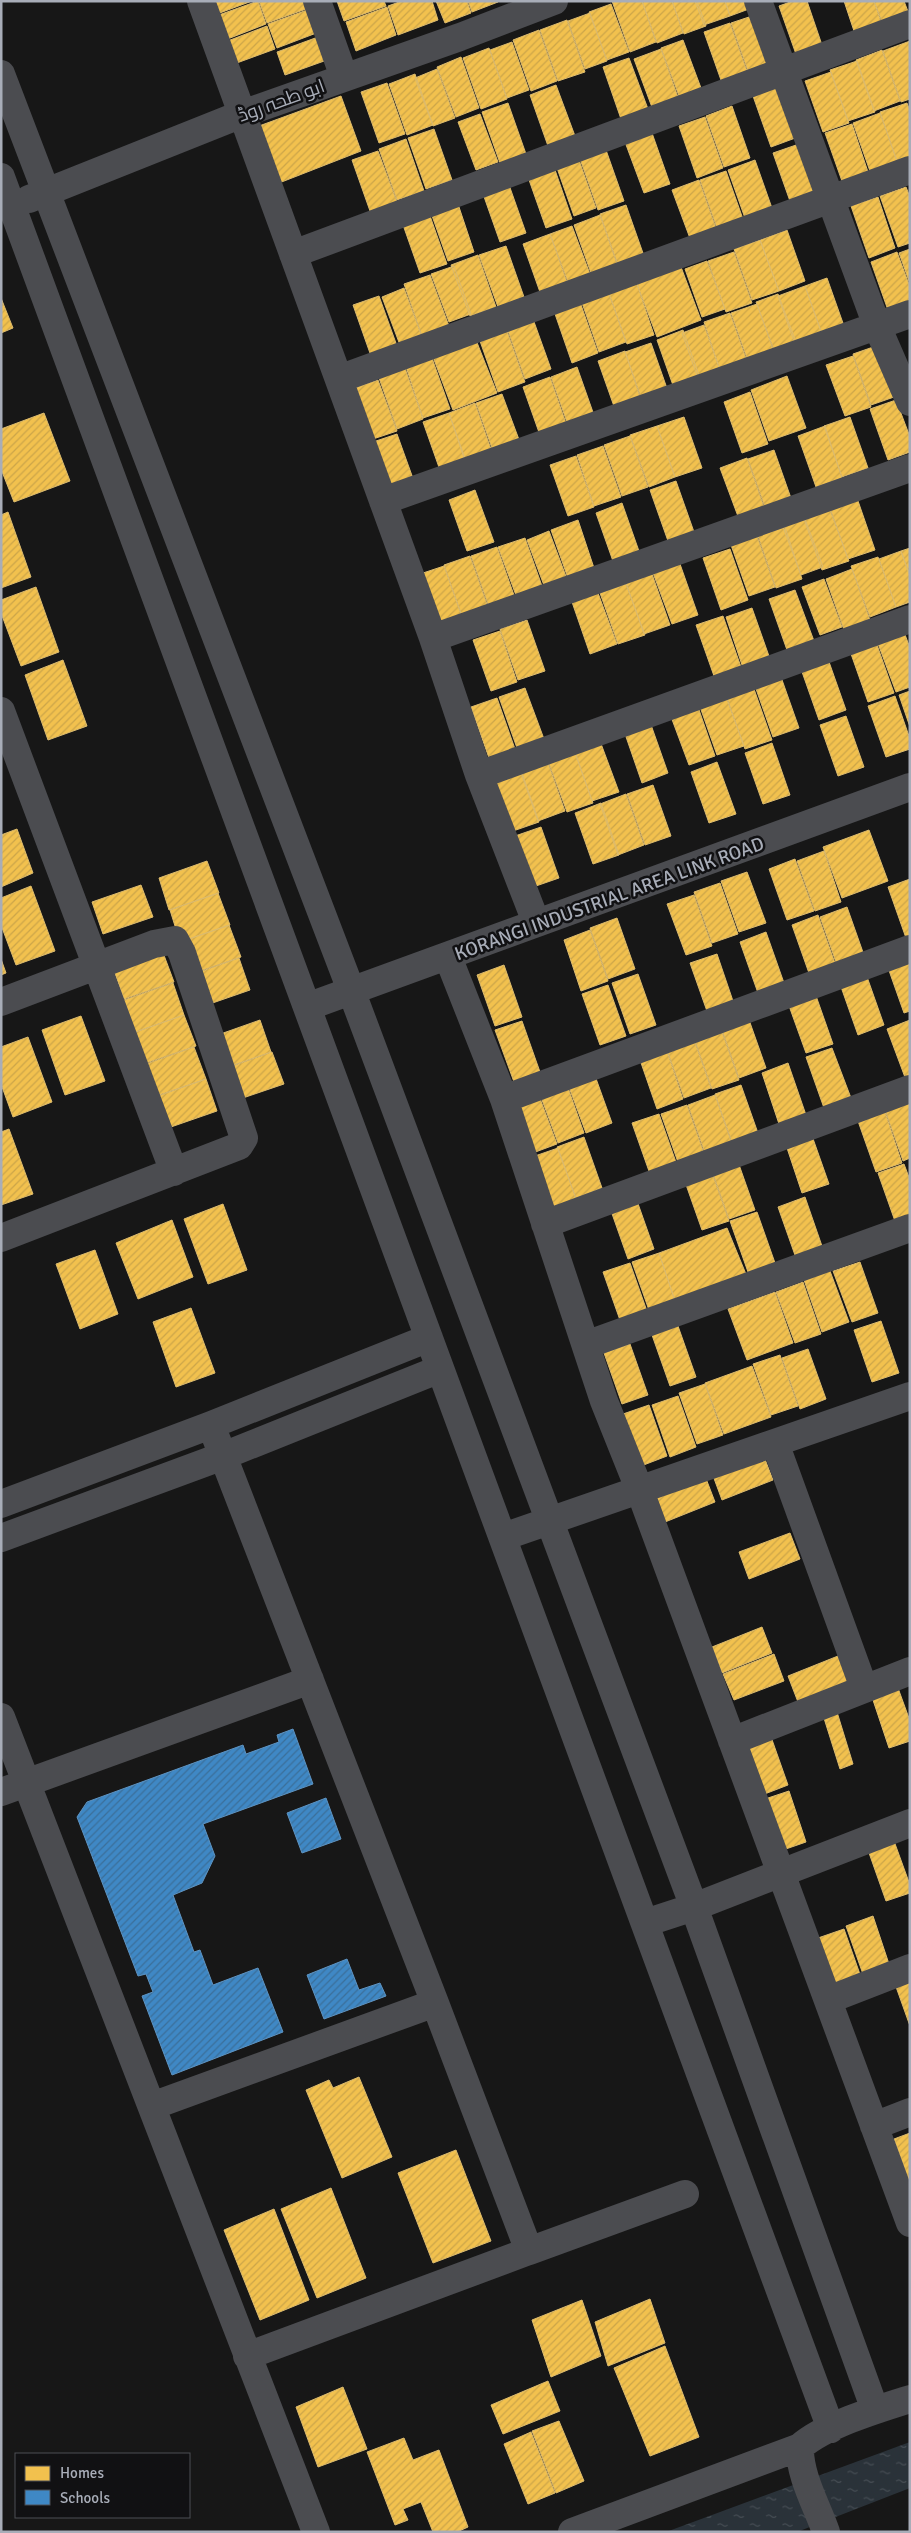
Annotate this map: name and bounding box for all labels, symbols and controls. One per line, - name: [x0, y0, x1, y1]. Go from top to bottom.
- street label: ابو طحہ روڈ: [235, 74, 328, 128]
- street label: KORANGI INDUSTRIAL AREA LINK ROAD: [451, 832, 767, 966]
- legend: [15, 2453, 190, 2518]
- text: Homes: [60, 2464, 104, 2482]
- text: Schools: [60, 2489, 111, 2507]

